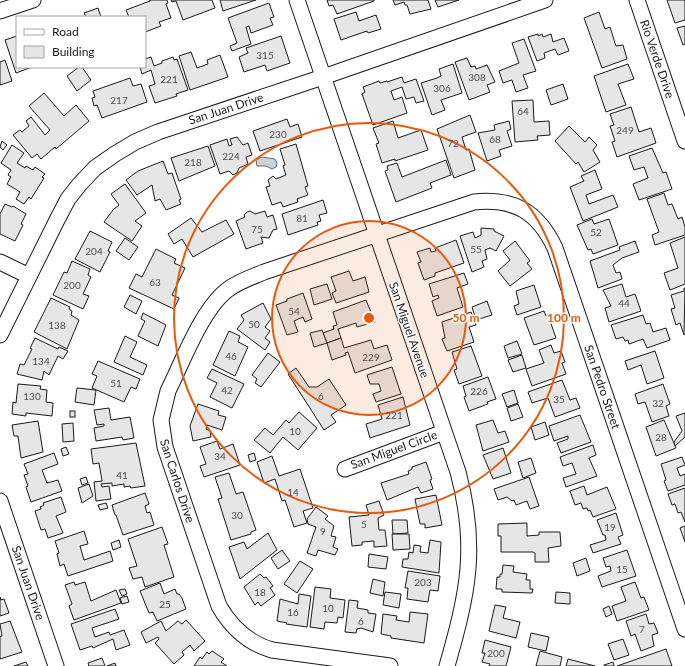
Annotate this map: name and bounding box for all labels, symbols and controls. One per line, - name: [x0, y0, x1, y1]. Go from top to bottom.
- legend: [16, 16, 146, 68]
- street label: Rio Verde Drive: [637, 18, 678, 100]
- text: Road: [52, 24, 79, 39]
- text: Building: [52, 44, 95, 59]
- house number: 315: [256, 49, 274, 61]
- house number: 308: [468, 71, 486, 83]
- house number: 221: [160, 73, 178, 85]
- house number: 306: [433, 82, 451, 94]
- street label: San Juan Drive: [187, 89, 265, 128]
- house number: 217: [110, 94, 128, 106]
- house number: 64: [517, 105, 529, 117]
- house number: 249: [616, 124, 634, 136]
- house number: 230: [269, 128, 287, 140]
- house number: 68: [489, 133, 501, 145]
- house number: 72: [447, 137, 459, 149]
- house number: 224: [222, 150, 240, 162]
- house number: 218: [184, 156, 202, 168]
- house number: 81: [296, 212, 308, 224]
- house number: 75: [251, 223, 263, 235]
- house number: 52: [590, 226, 602, 238]
- house number: 55: [470, 243, 482, 255]
- house number: 204: [85, 245, 103, 257]
- house number: 63: [149, 276, 161, 288]
- house number: 200: [63, 279, 81, 291]
- street label: San Miguel Avenue: [386, 280, 433, 380]
- house number: 44: [618, 297, 630, 309]
- house number: 54: [288, 305, 300, 317]
- text: 50 m: [453, 310, 479, 325]
- text: 100 m: [547, 310, 581, 325]
- centre of rings: [362, 311, 376, 325]
- house number: 50: [248, 318, 260, 330]
- house number: 138: [48, 319, 66, 331]
- street label: San Pedro Street: [581, 343, 624, 431]
- house number: 46: [225, 350, 237, 362]
- house number: 229: [362, 351, 380, 363]
- house number: 134: [32, 355, 50, 367]
- house number: 51: [110, 377, 122, 389]
- house number: 42: [221, 384, 233, 396]
- house number: 226: [470, 385, 488, 397]
- house number: 130: [23, 390, 41, 402]
- house number: 6: [318, 390, 324, 402]
- house number: 35: [553, 393, 565, 405]
- house number: 32: [652, 397, 664, 409]
- house number: 221: [385, 409, 403, 421]
- house number: 10: [289, 425, 301, 437]
- street label: San Miguel Circle: [348, 427, 439, 472]
- house number: 28: [655, 431, 667, 443]
- street label: San Carlos Drive: [157, 437, 198, 525]
- house number: 34: [214, 450, 226, 462]
- house number: 41: [116, 469, 128, 481]
- house number: 14: [287, 486, 299, 498]
- house number: 30: [231, 509, 243, 521]
- house number: 5: [361, 518, 367, 530]
- house number: 19: [604, 521, 616, 533]
- house number: 9: [320, 525, 326, 537]
- street label: San Juan Drive: [9, 544, 48, 622]
- house number: 15: [616, 563, 628, 575]
- house number: 203: [414, 576, 432, 588]
- house number: 18: [254, 586, 266, 598]
- house number: 25: [159, 598, 171, 610]
- house number: 10: [322, 602, 334, 614]
- house number: 16: [287, 606, 299, 618]
- house number: 6: [358, 615, 364, 627]
- house number: 7: [639, 623, 645, 635]
- house number: 200: [487, 647, 505, 659]

